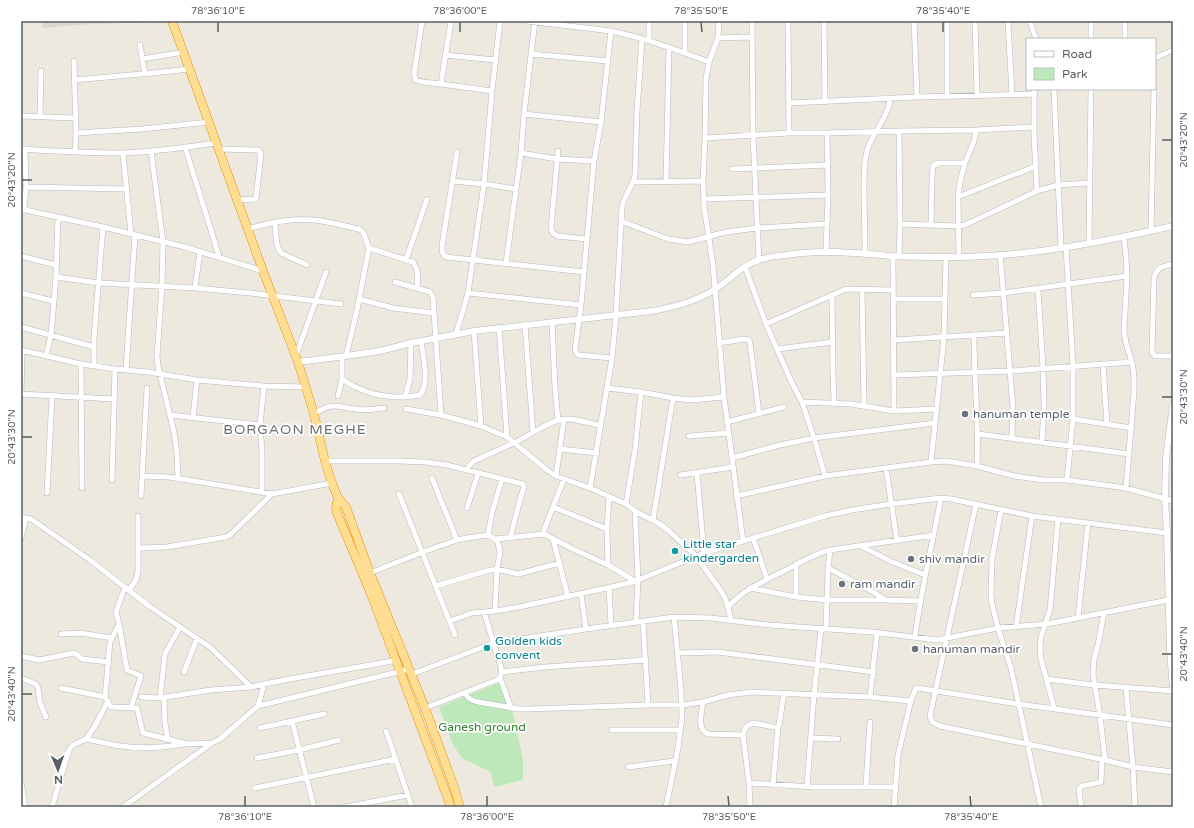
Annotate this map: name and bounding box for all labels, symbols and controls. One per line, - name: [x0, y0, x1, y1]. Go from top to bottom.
- text: 78°36'10"E: [191, 5, 245, 17]
- text: 78°36'00"E: [433, 5, 487, 17]
- text: 78°35'50"E: [674, 5, 728, 17]
- text: 78°35'40"E: [916, 5, 970, 17]
- legend: [1026, 38, 1156, 90]
- text: Road: [1062, 47, 1092, 61]
- text: Park: [1062, 67, 1088, 81]
- text: 20°43'20"N: [1178, 112, 1190, 168]
- text: 20°43'20"N: [6, 152, 18, 208]
- text: 20°43'30"N: [1178, 369, 1190, 425]
- place label: hanuman temple: [973, 407, 1070, 421]
- text: 20°43'30"N: [6, 409, 18, 465]
- marker: hanuman temple: [960, 409, 970, 419]
- district label: BORGAON MEGHE: [223, 421, 367, 438]
- place label: Little star kindergarden: [683, 537, 759, 565]
- marker: Little star kindergarden: [670, 546, 680, 556]
- place label: shiv mandir: [919, 552, 985, 566]
- marker: shiv mandir: [906, 554, 916, 564]
- place label: ram mandir: [850, 577, 916, 591]
- marker: ram mandir: [837, 579, 847, 589]
- text: 20°43'40"N: [1178, 626, 1190, 682]
- place label: Golden kids convent: [495, 634, 562, 662]
- place label: hanuman mandir: [923, 642, 1020, 656]
- marker: Golden kids convent: [482, 643, 492, 653]
- marker: hanuman mandir: [910, 644, 920, 654]
- text: 20°43'40"N: [6, 666, 18, 722]
- park label: Ganesh ground: [438, 720, 526, 734]
- north arrow: [38, 750, 78, 790]
- text: N: [54, 773, 63, 786]
- text: 78°36'10"E: [218, 811, 272, 823]
- text: 78°36'00"E: [460, 811, 514, 823]
- text: 78°35'50"E: [702, 811, 756, 823]
- text: 78°35'40"E: [944, 811, 998, 823]

